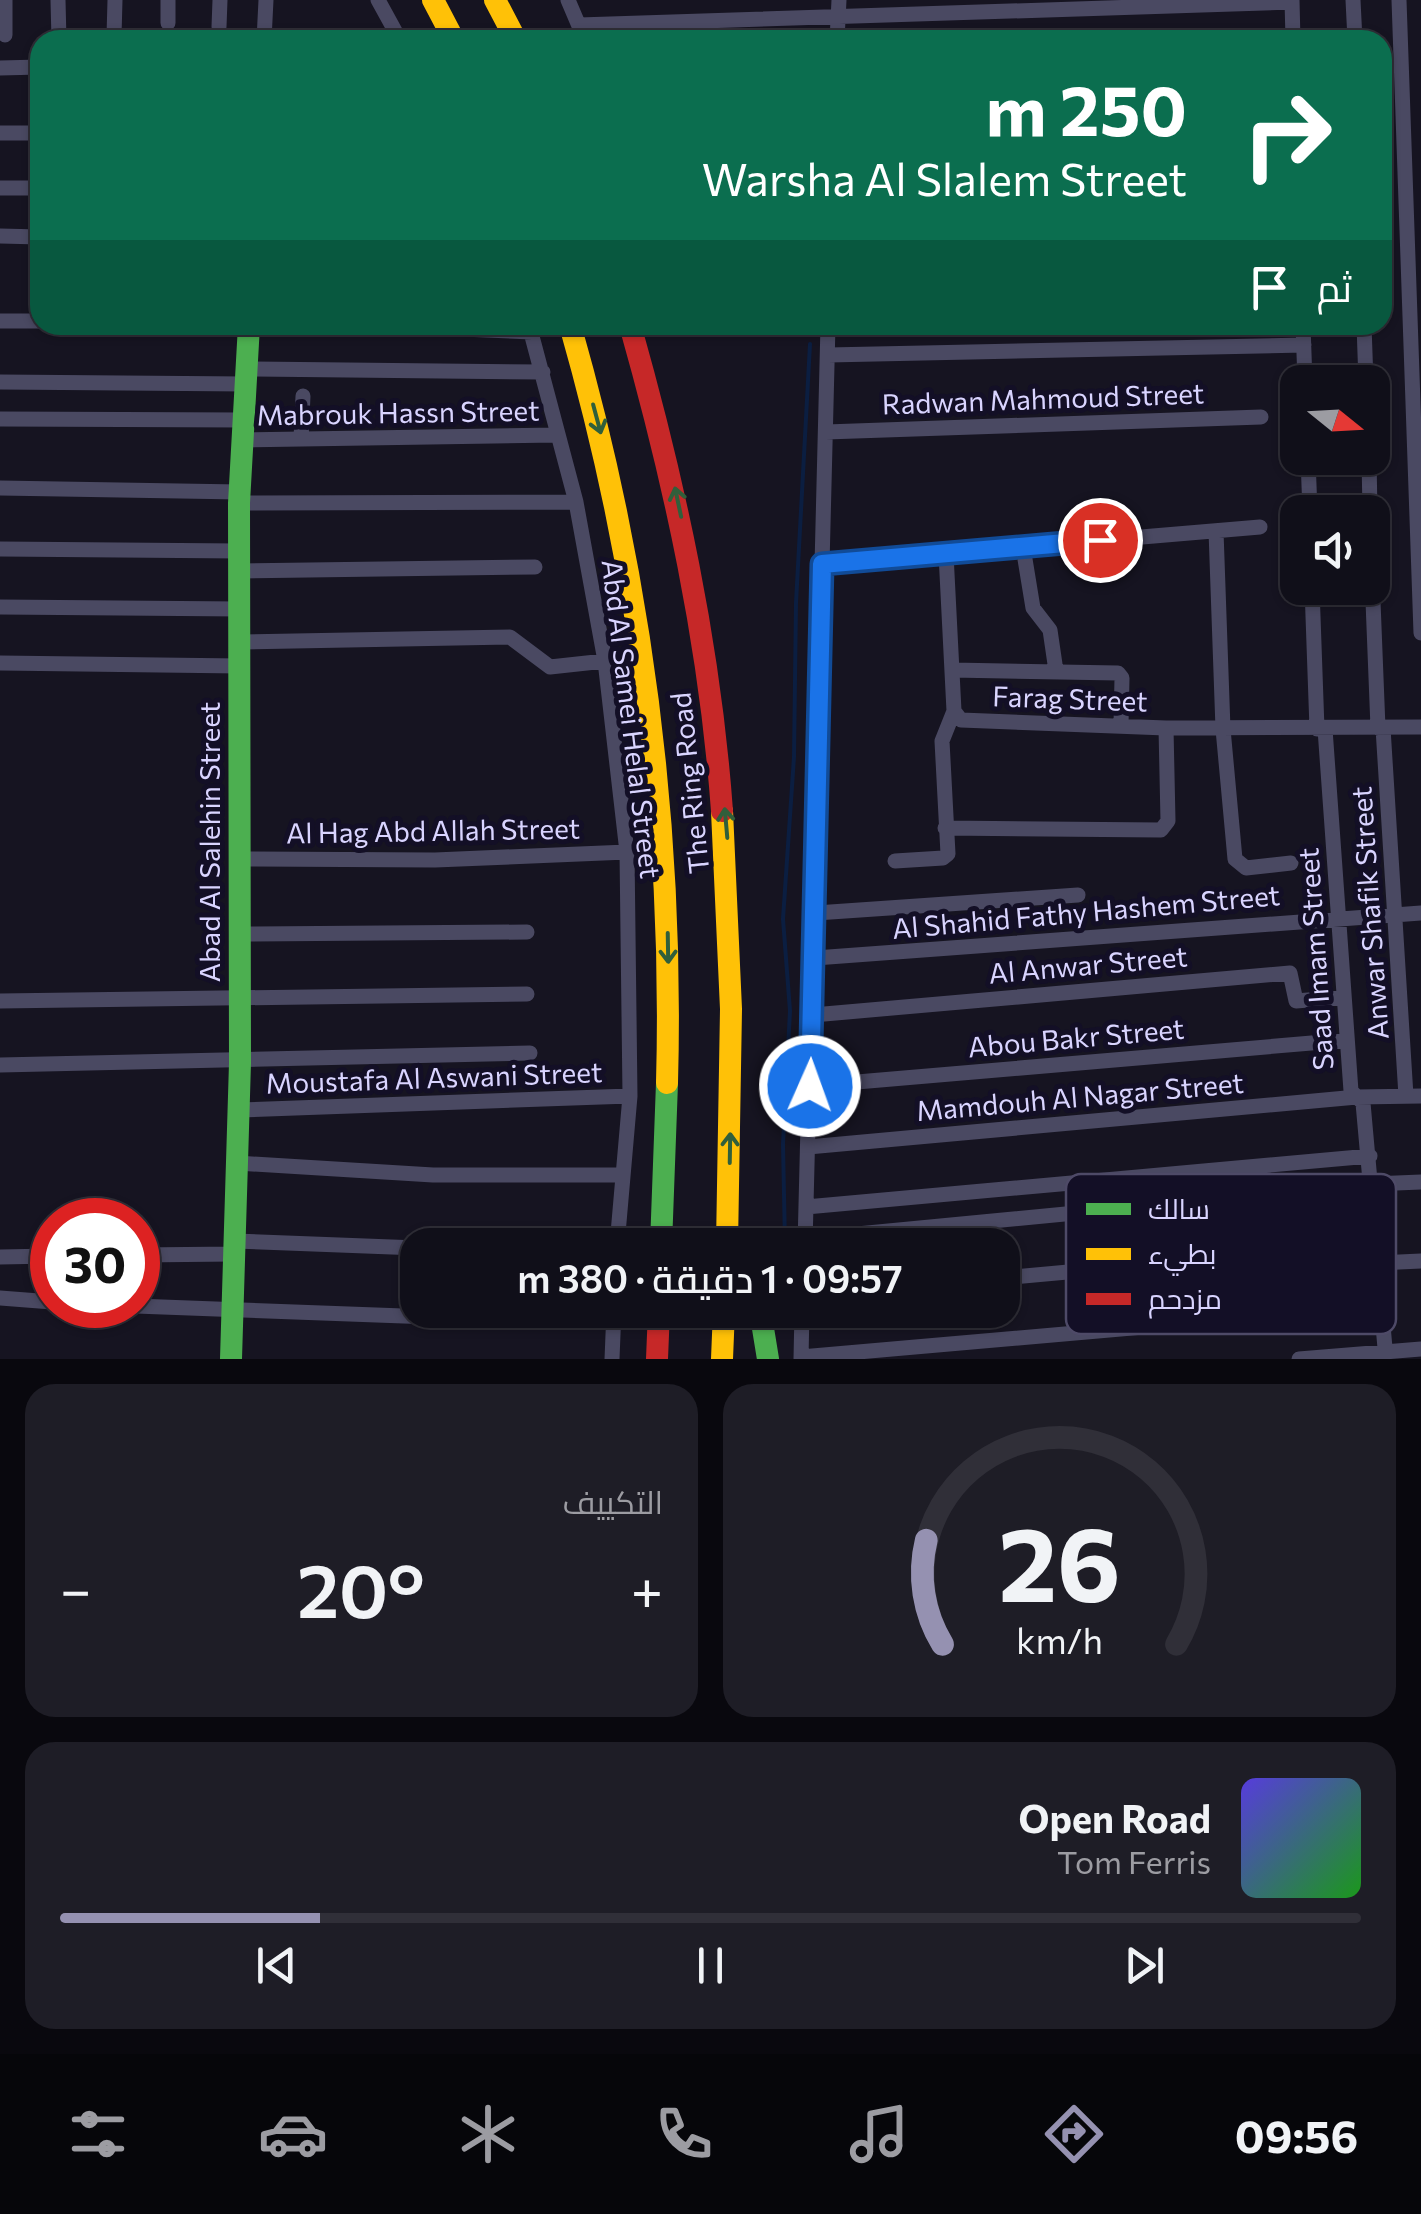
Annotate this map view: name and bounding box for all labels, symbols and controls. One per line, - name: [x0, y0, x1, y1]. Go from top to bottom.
- text: 250 m: [985, 65, 1187, 150]
- icon: right: [1222, 70, 1352, 200]
- text: Warsha Al Slalem Street: [702, 150, 1187, 205]
- icon: arrive: [1242, 260, 1297, 315]
- text: ثم: [1317, 263, 1352, 310]
- north arrow: [1280, 365, 1390, 475]
- map controls: [1280, 365, 1390, 605]
- street label: Radwan Mahmoud Street: [881, 375, 1205, 421]
- street label: Mabrouk Hassn Street: [256, 393, 540, 431]
- one-way arrow: [588, 402, 607, 434]
- one-way arrow: [667, 487, 686, 519]
- button: sound: [1280, 495, 1390, 605]
- pin: [1058, 498, 1143, 583]
- icon: arrive: [1073, 513, 1128, 568]
- street label: Abd Al Samei Helal Street: [596, 557, 668, 880]
- street label: Farag Street: [992, 678, 1148, 718]
- street label: The Ring Road: [663, 691, 715, 875]
- street label: Abad Al Salehin Street: [192, 702, 226, 982]
- street label: Anwar Shafik Street: [1343, 785, 1395, 1041]
- one-way arrow: [716, 807, 735, 839]
- street label: Al Hag Abd Allah Street: [286, 810, 580, 850]
- street label: Saad Imam Street: [1290, 847, 1340, 1072]
- street label: Al Shahid Fathy Hashem Street: [891, 877, 1281, 945]
- one-way arrow: [658, 930, 678, 963]
- street label: Al Anwar Street: [987, 938, 1189, 990]
- street label: Abou Bakr Street: [966, 1011, 1186, 1063]
- position arrow: [758, 1034, 862, 1138]
- street label: Moustafa Al Aswani Street: [265, 1054, 603, 1100]
- street label: Mamdouh Al Nagar Street: [915, 1065, 1245, 1127]
- one-way arrow: [720, 1132, 740, 1164]
- legend: [1066, 1174, 1396, 1334]
- text: سالك: [1148, 1191, 1210, 1225]
- speed limit sign: 30: [30, 1198, 160, 1328]
- text: بطيء: [1148, 1236, 1216, 1276]
- text: 09:57 · 1 دقيقة · 380 m: [517, 1254, 903, 1301]
- text: مزدحم: [1148, 1281, 1222, 1319]
- text: التكييف: [563, 1481, 663, 1521]
- text: 26: [998, 1496, 1121, 1623]
- text: 20°: [297, 1542, 425, 1633]
- text: −: [60, 1554, 91, 1621]
- text: +: [631, 1554, 663, 1621]
- text: km/h: [1016, 1618, 1103, 1661]
- text: Open Road: [1018, 1794, 1211, 1841]
- text: Tom Ferris: [1057, 1841, 1211, 1881]
- icon: previous: [249, 1938, 304, 1993]
- icon: pause: [683, 1938, 738, 1993]
- icon: next: [1117, 1938, 1172, 1993]
- icon: filters: [63, 2099, 133, 2169]
- icon: car: [258, 2099, 328, 2169]
- icon: climate: [453, 2099, 523, 2169]
- icon: phone: [649, 2099, 719, 2169]
- icon: music: [844, 2099, 914, 2169]
- icon: directions: [1039, 2099, 1109, 2169]
- text: 09:56: [1235, 2107, 1358, 2162]

